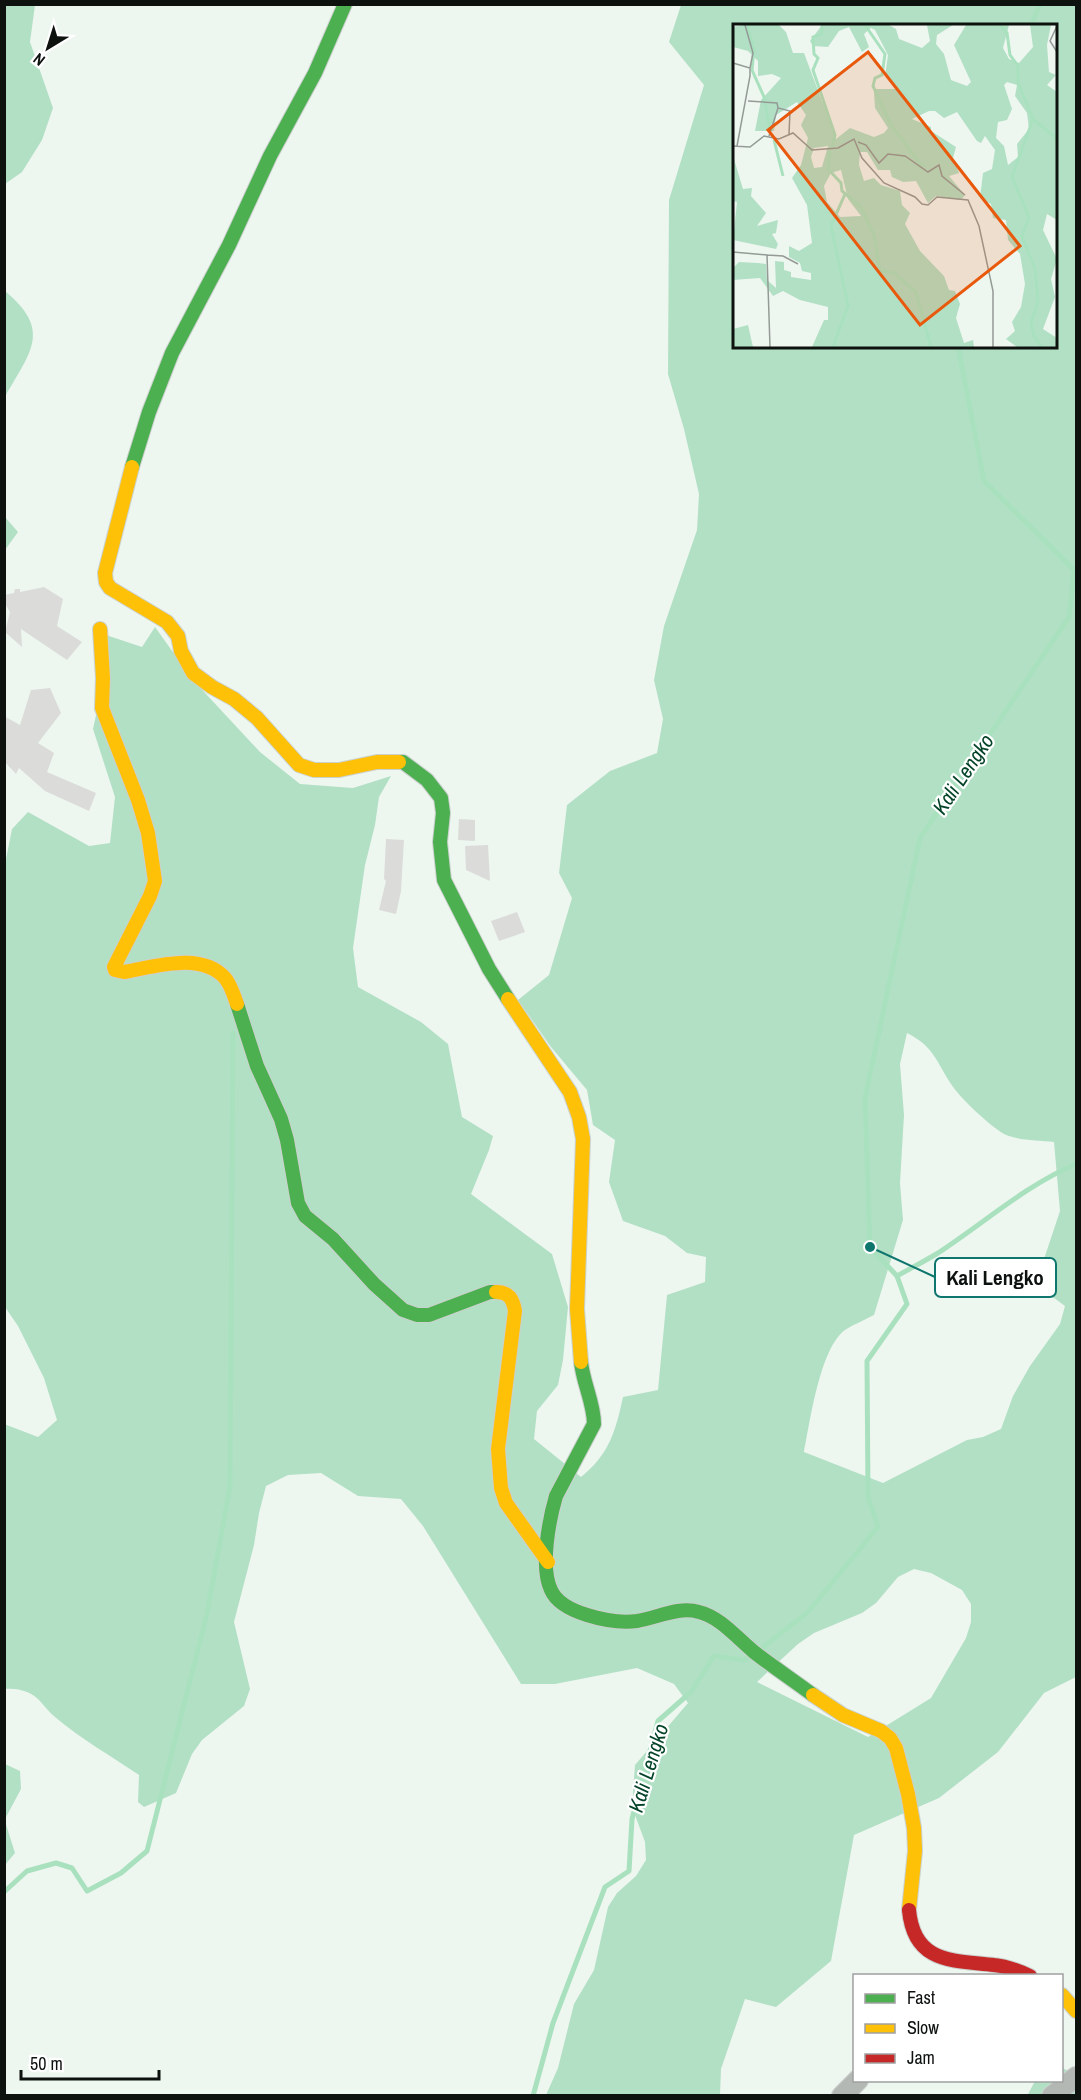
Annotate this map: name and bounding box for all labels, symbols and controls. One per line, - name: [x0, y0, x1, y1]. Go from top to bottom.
- north arrow: [18, 18, 78, 78]
- inset map: [733, 24, 1057, 348]
- text: N: [28, 48, 49, 71]
- water label: Kali Lengko: [926, 728, 1000, 820]
- callout: Kali Lengko: [935, 1258, 1056, 1297]
- text: Kali Lengko: [946, 1263, 1044, 1292]
- water label: Kali Lengko: [621, 1720, 675, 1816]
- legend: [853, 1974, 1063, 2082]
- text: Fast: [907, 1985, 935, 2010]
- text: Slow: [907, 2015, 939, 2040]
- scale bar: [21, 2043, 159, 2081]
- text: Jam: [907, 2045, 935, 2070]
- text: 50 m: [30, 2051, 63, 2076]

